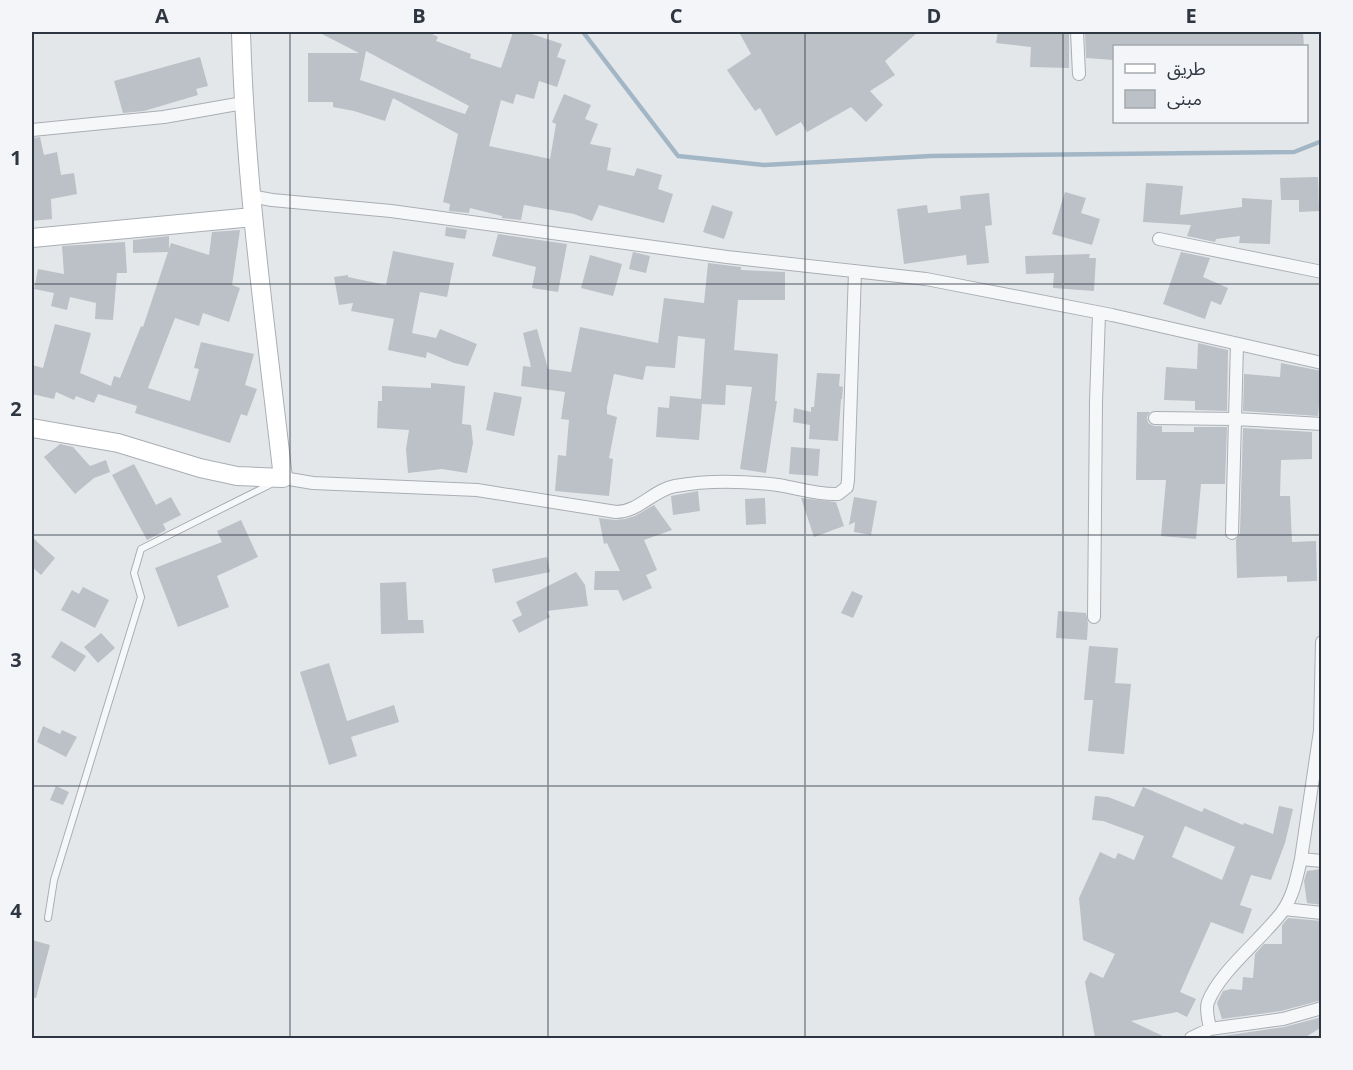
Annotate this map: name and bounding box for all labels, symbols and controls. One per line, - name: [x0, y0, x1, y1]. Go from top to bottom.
- text: A: [155, 2, 169, 29]
- text: B: [412, 2, 426, 29]
- text: C: [670, 2, 683, 29]
- text: D: [927, 2, 941, 29]
- text: E: [1185, 2, 1197, 29]
- legend: [1113, 45, 1308, 123]
- text: طريق: [1167, 56, 1206, 80]
- text: مبنى: [1167, 86, 1202, 110]
- text: 1: [10, 144, 22, 171]
- text: 2: [10, 395, 22, 422]
- text: 3: [10, 646, 22, 673]
- text: 4: [10, 897, 22, 924]

